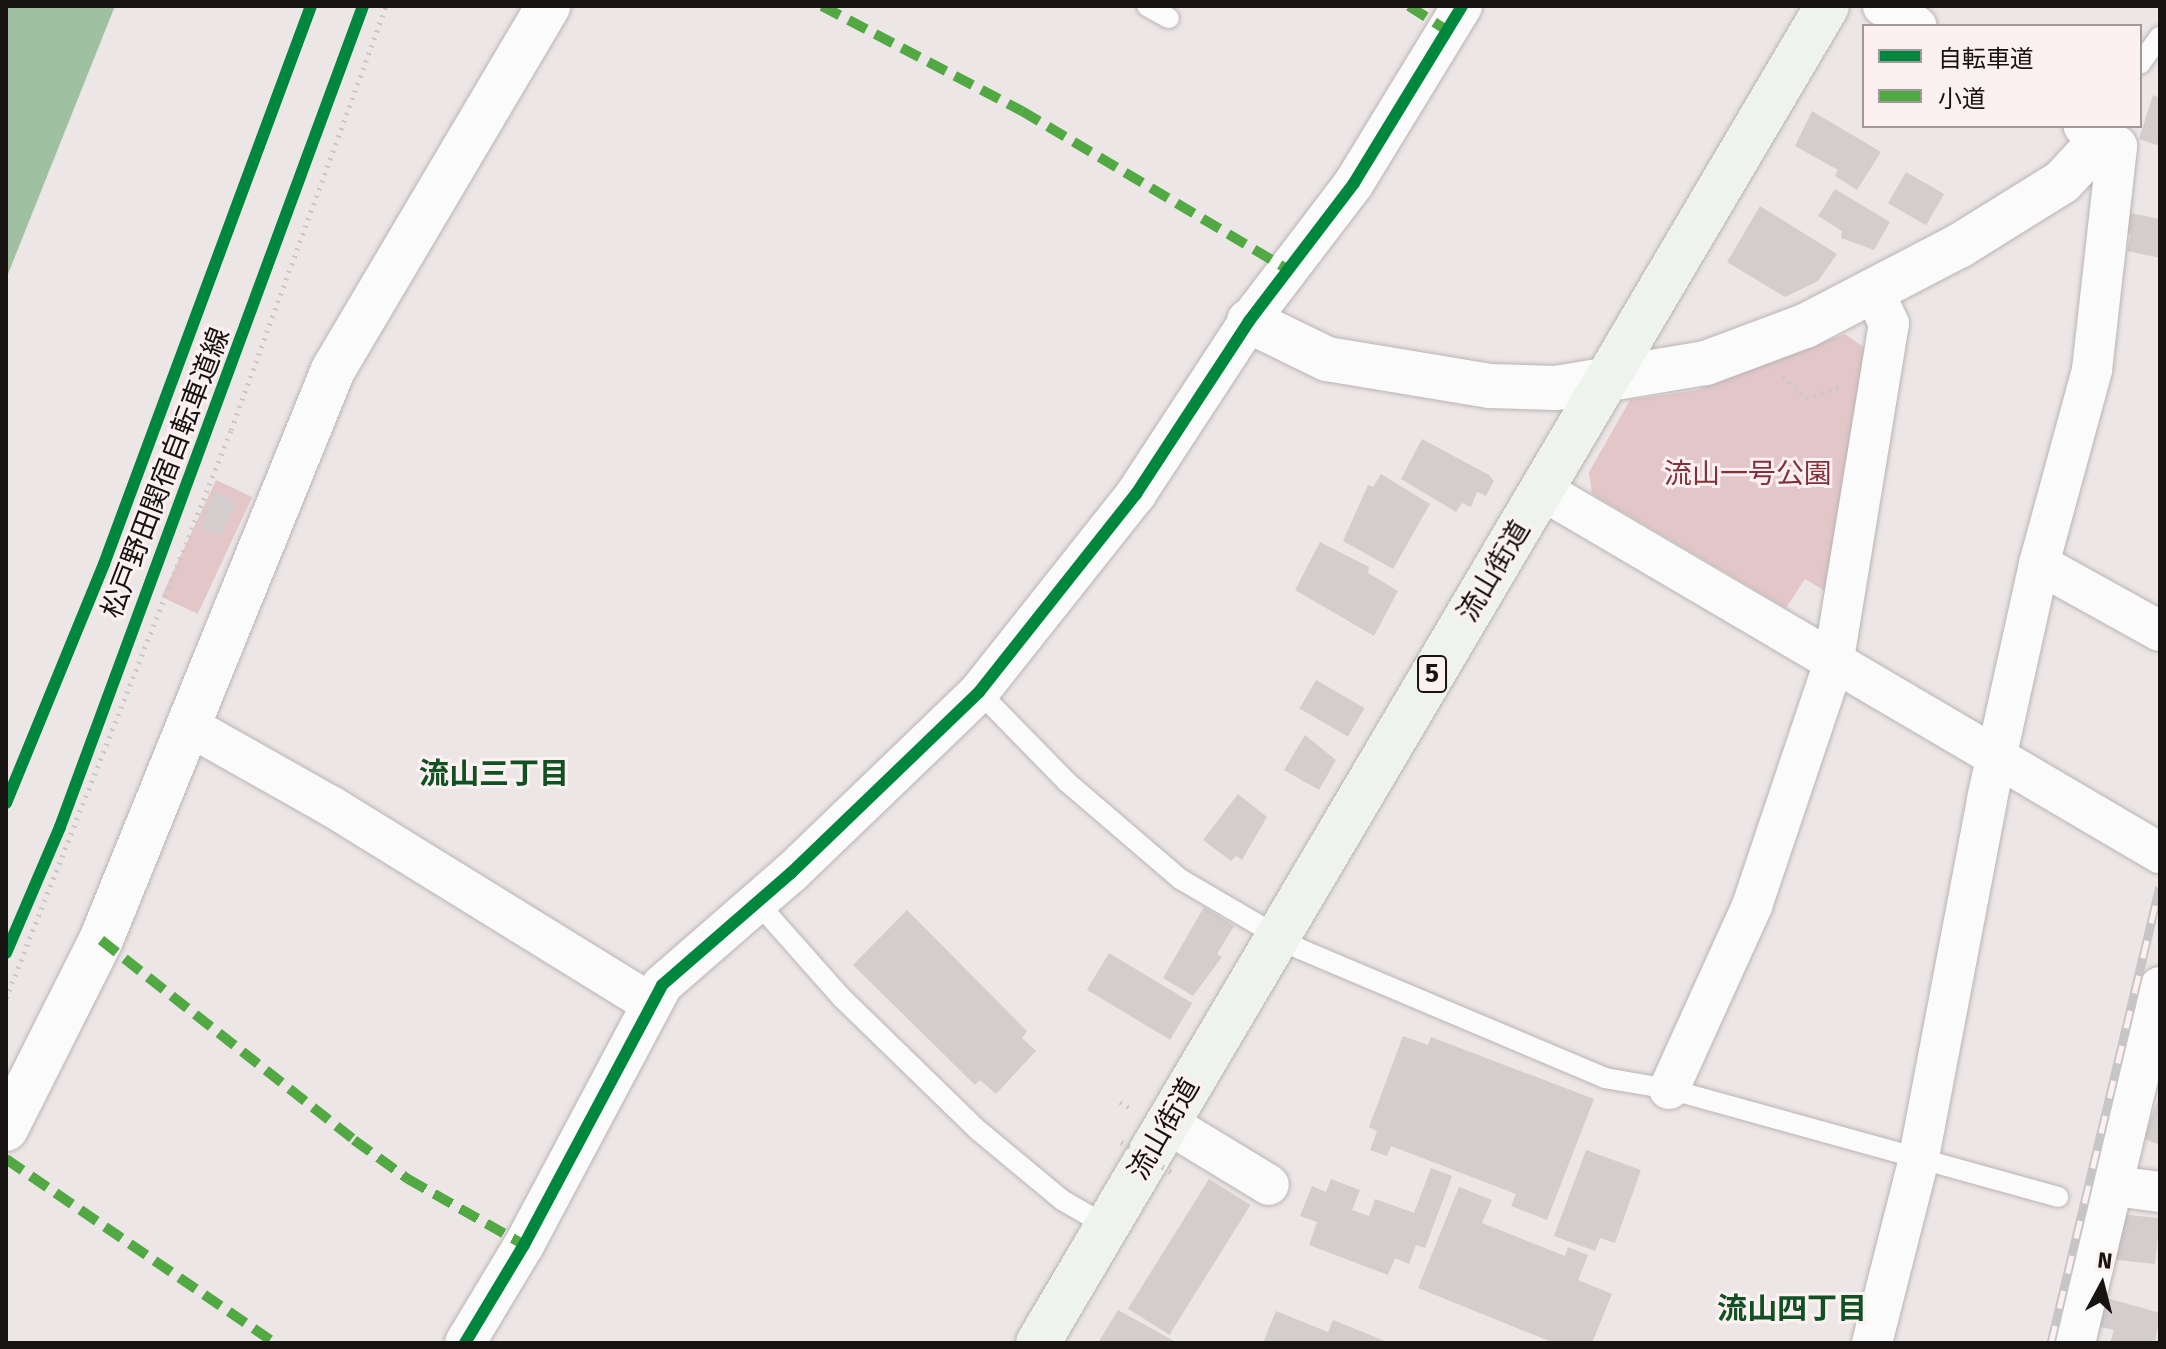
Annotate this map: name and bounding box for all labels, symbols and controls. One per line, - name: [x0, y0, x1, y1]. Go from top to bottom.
- legend: [1862, 24, 2142, 128]
- text: 自転車道: [1938, 45, 2034, 73]
- text: 小道: [1938, 85, 1986, 113]
- street label: 松戸野田関宿自転車道線: [95, 323, 237, 623]
- park label: 流山一号公園: [1664, 457, 1832, 491]
- street label: 流山街道: [1451, 514, 1537, 628]
- road number: 5: [1416, 652, 1448, 696]
- district label: 流山三丁目: [419, 756, 569, 792]
- street label: 流山街道: [1121, 1072, 1207, 1186]
- north arrow: [2062, 1245, 2142, 1325]
- text: N: [2096, 1246, 2114, 1275]
- district label: 流山四丁目: [1717, 1291, 1867, 1327]

